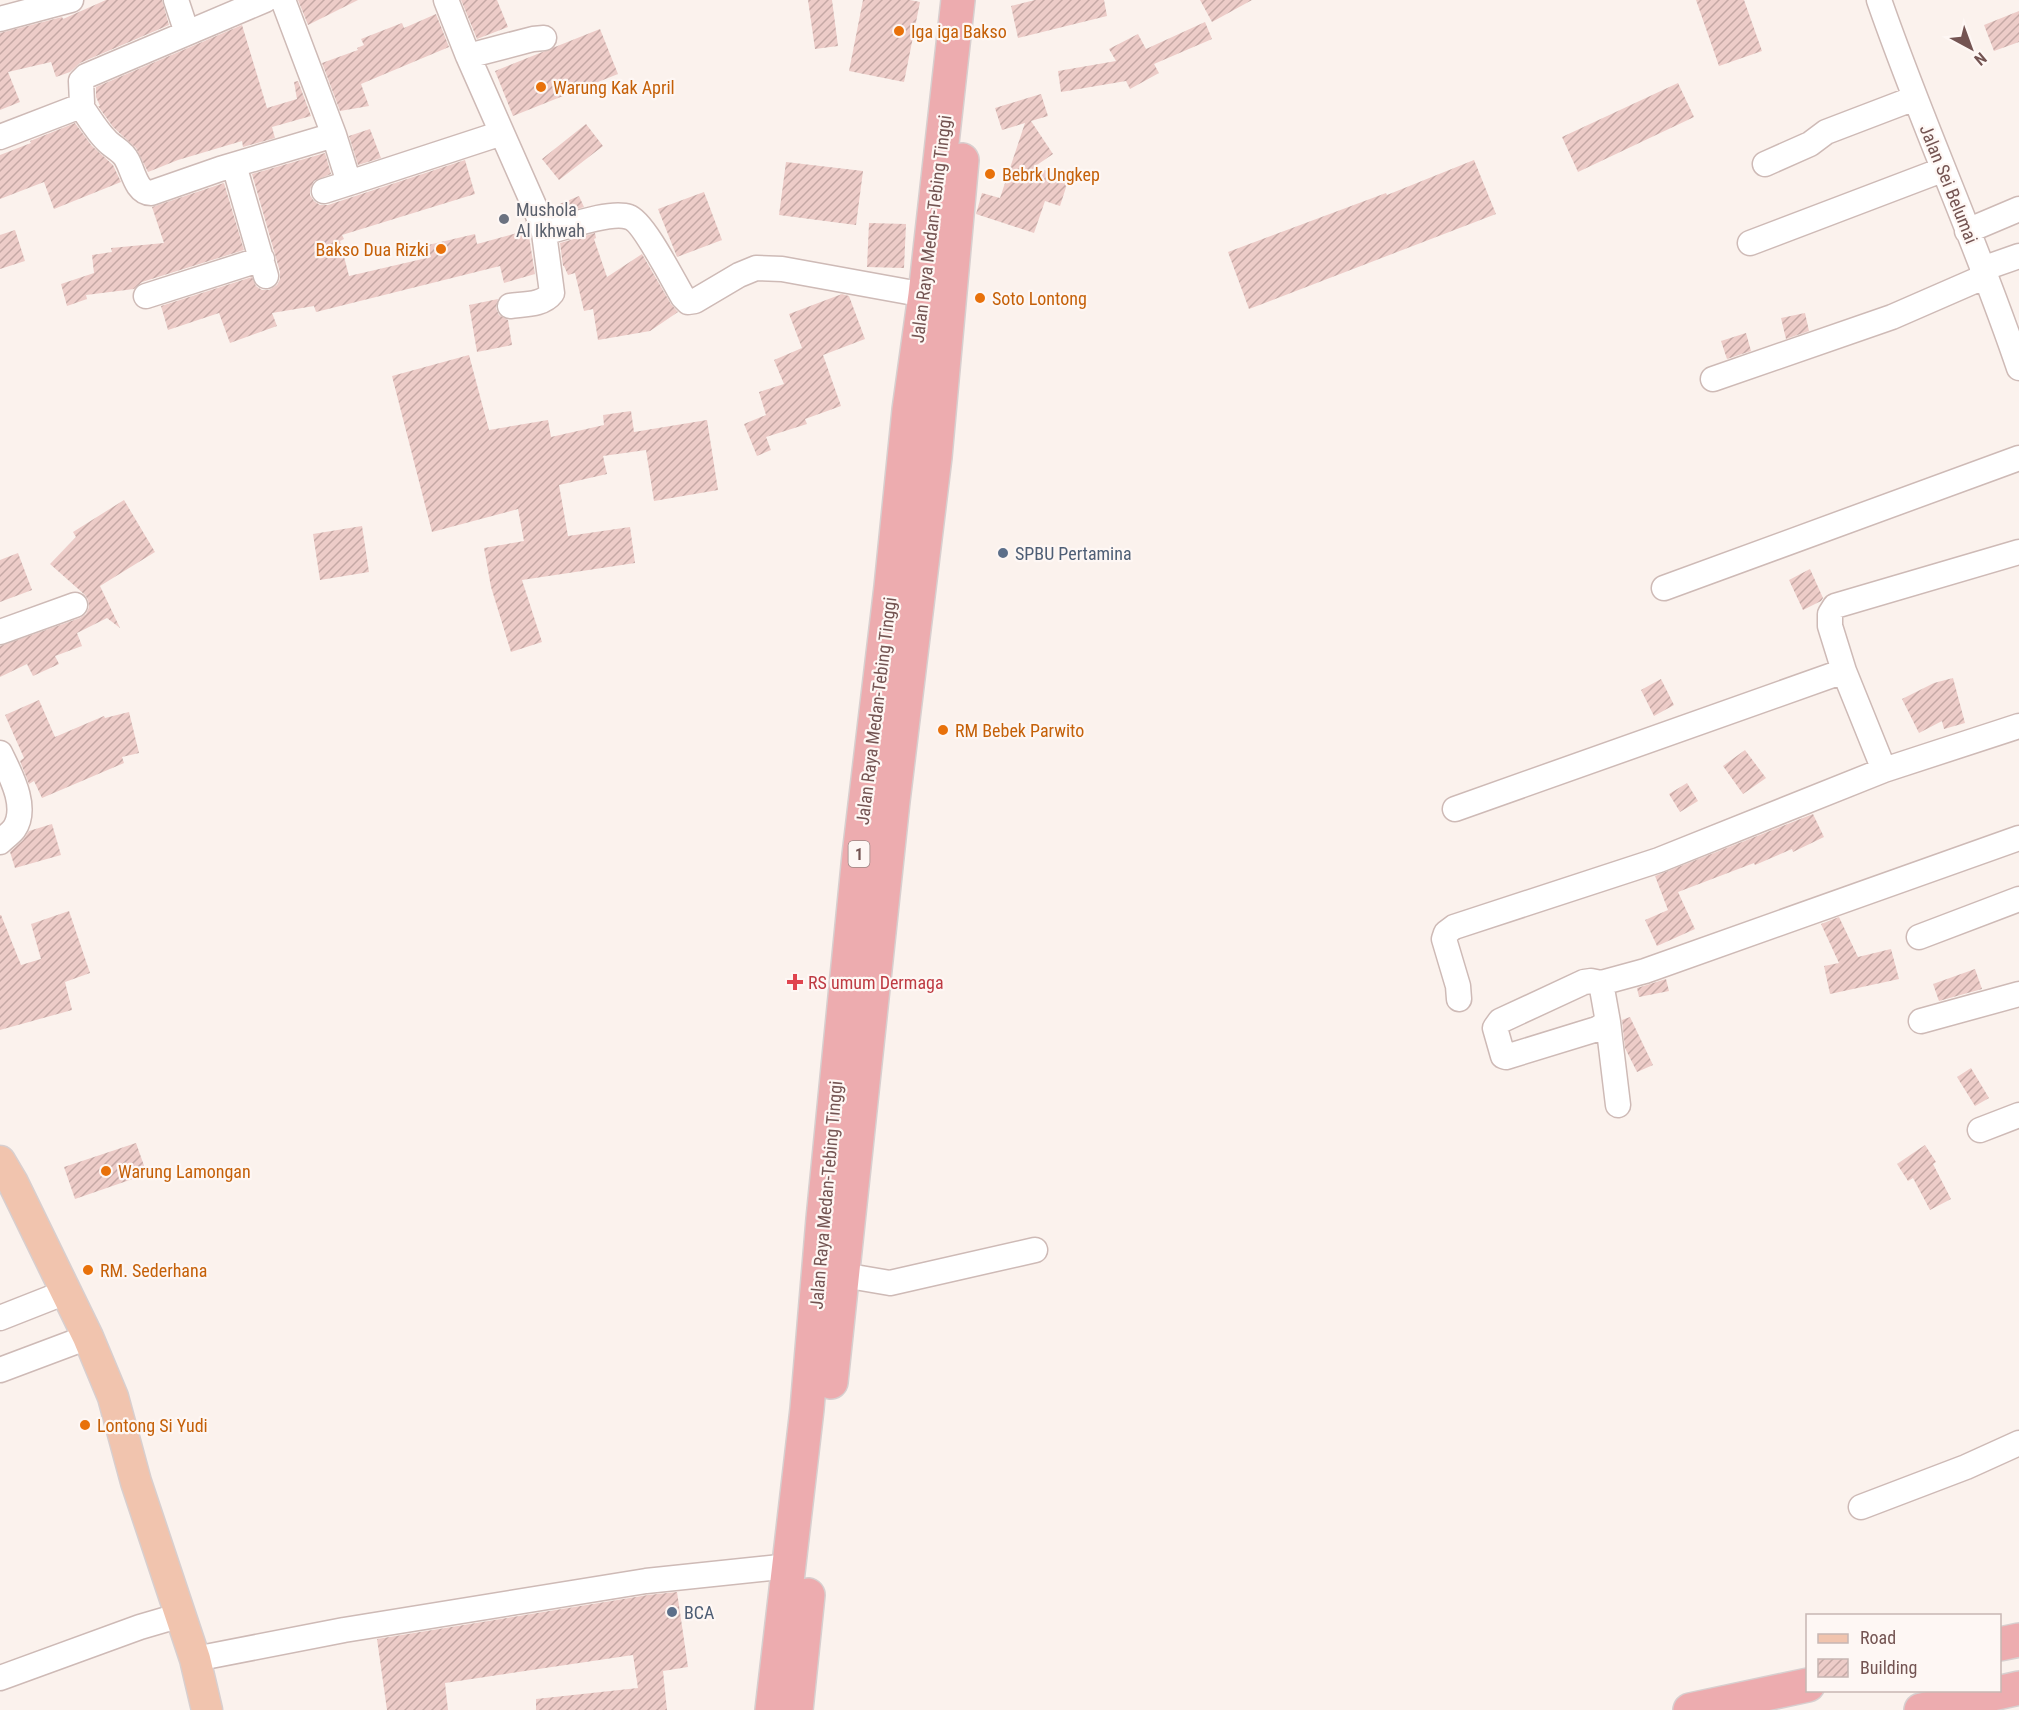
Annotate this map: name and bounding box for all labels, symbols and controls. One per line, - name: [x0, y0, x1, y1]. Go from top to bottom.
- north arrow: [1941, 18, 2001, 78]
- place label: Iga iga Bakso: [911, 21, 1007, 42]
- marker: Iga iga Bakso: [892, 24, 906, 38]
- text: N: [1971, 49, 1990, 69]
- place label: Warung Kak April: [553, 77, 675, 98]
- marker: Warung Kak April: [534, 80, 548, 94]
- street label: Jalan Raya Medan-Tebing Tinggi: [907, 114, 955, 344]
- street label: Jalan Sei Belumai: [1916, 121, 1982, 247]
- place label: Bebrk Ungkep: [1002, 164, 1100, 185]
- marker: Bebrk Ungkep: [983, 167, 997, 181]
- place label: Mushola Al Ikhwah: [516, 199, 585, 241]
- marker: Mushola Al Ikhwah: [497, 212, 511, 226]
- place label: Bakso Dua Rizki: [316, 239, 429, 260]
- marker: Bakso Dua Rizki: [434, 242, 448, 256]
- place label: Soto Lontong: [992, 288, 1087, 309]
- marker: Soto Lontong: [973, 291, 987, 305]
- place label: SPBU Pertamina: [1015, 543, 1132, 564]
- marker: SPBU Pertamina: [996, 546, 1010, 560]
- street label: Jalan Raya Medan-Tebing Tinggi: [852, 596, 900, 826]
- place label: RM Bebek Parwito: [955, 720, 1084, 741]
- marker: RM Bebek Parwito: [936, 723, 950, 737]
- road number: 1: [848, 841, 870, 867]
- place label: RS umum Dermaga: [808, 972, 944, 993]
- marker: RS umum Dermaga: [786, 973, 804, 991]
- street label: Jalan Raya Medan-Tebing Tinggi: [806, 1080, 846, 1310]
- place label: Warung Lamongan: [118, 1161, 251, 1182]
- marker: Warung Lamongan: [99, 1164, 113, 1178]
- place label: RM. Sederhana: [100, 1260, 207, 1281]
- marker: RM. Sederhana: [81, 1263, 95, 1277]
- place label: Lontong Si Yudi: [97, 1415, 208, 1436]
- marker: Lontong Si Yudi: [78, 1418, 92, 1432]
- place label: BCA: [684, 1602, 715, 1623]
- marker: BCA: [665, 1605, 679, 1619]
- legend: [1806, 1614, 2001, 1692]
- text: Road: [1860, 1627, 1896, 1648]
- text: Building: [1860, 1657, 1917, 1678]

